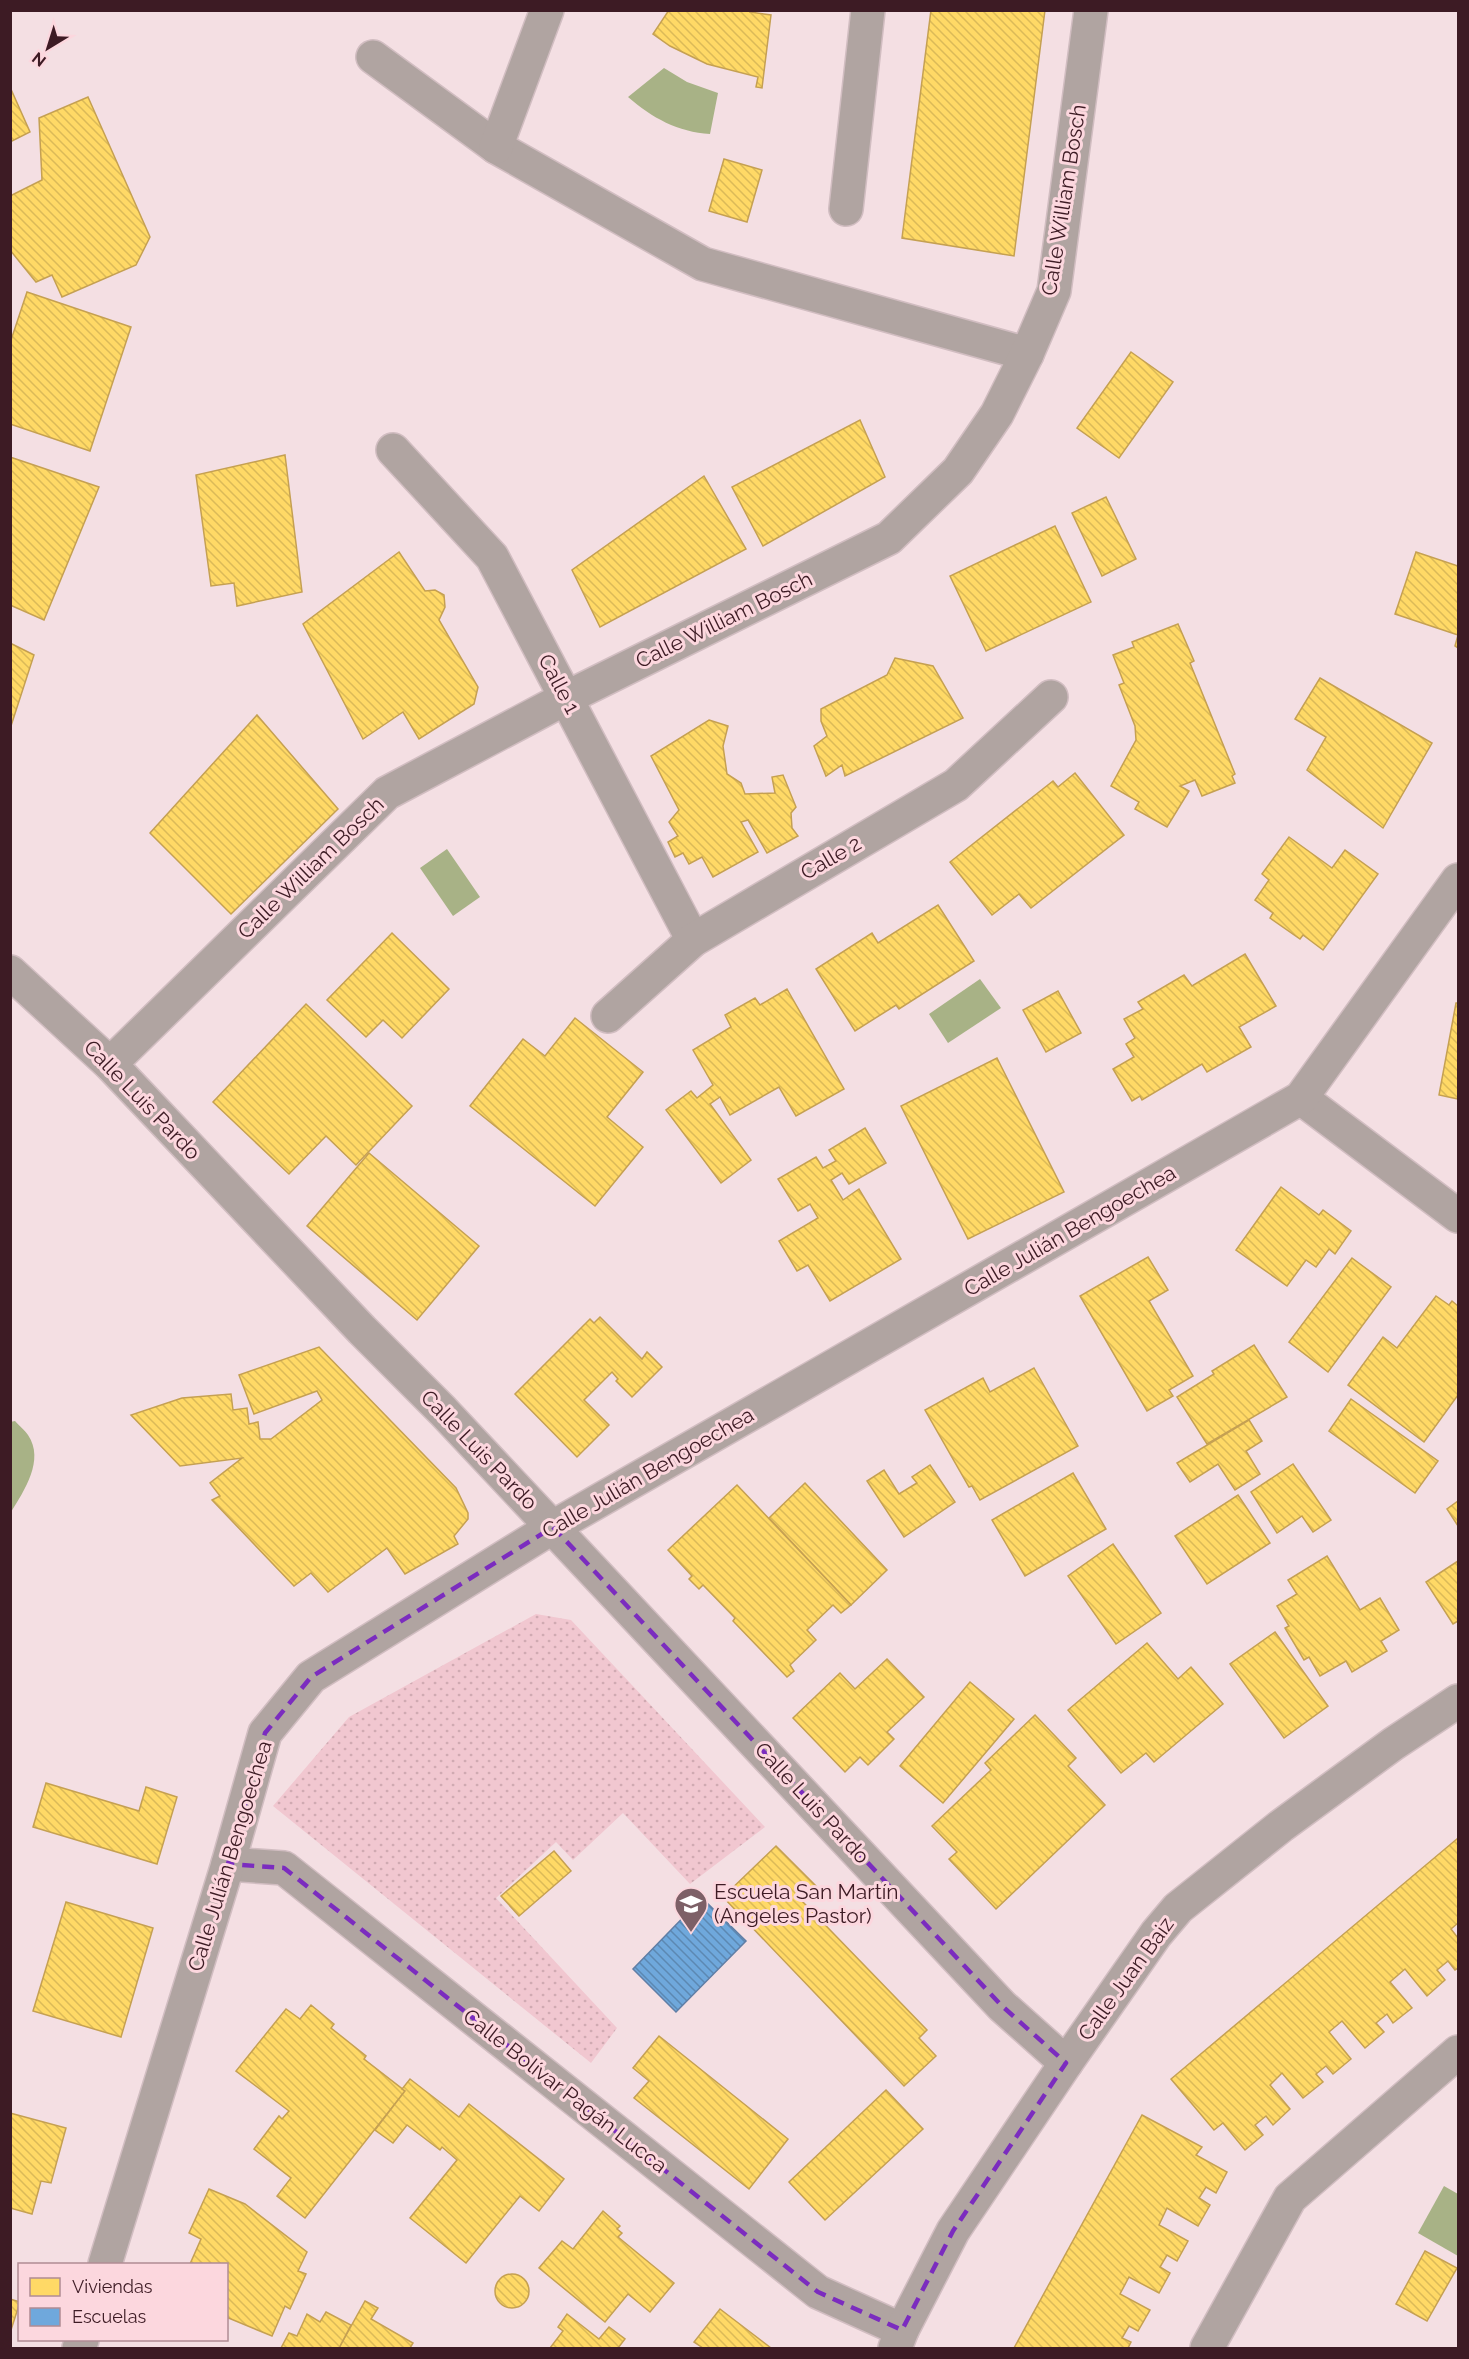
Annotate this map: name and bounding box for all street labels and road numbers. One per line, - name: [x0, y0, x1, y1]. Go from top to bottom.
- street label: Calle William Bosch: [1036, 103, 1091, 297]
- street label: Calle William Bosch: [631, 566, 816, 673]
- street label: Calle 1: [533, 650, 585, 718]
- street label: Calle William Bosch: [232, 792, 389, 944]
- street label: Calle 2: [796, 830, 866, 885]
- street label: Calle Luis Pardo: [79, 1035, 206, 1165]
- street label: Calle Julián Bengoechea: [960, 1160, 1180, 1301]
- street label: Calle Luis Pardo: [416, 1385, 543, 1515]
- street label: Calle Julián Bengoechea: [538, 1402, 758, 1543]
- street label: Calle Julián Bengoechea: [182, 1737, 277, 1974]
- street label: Calle Luis Pardo: [750, 1737, 875, 1868]
- street label: Calle Juan Baiz: [1073, 1912, 1179, 2045]
- street label: Calle Bolívar Pagán Lucca: [458, 2003, 672, 2178]

